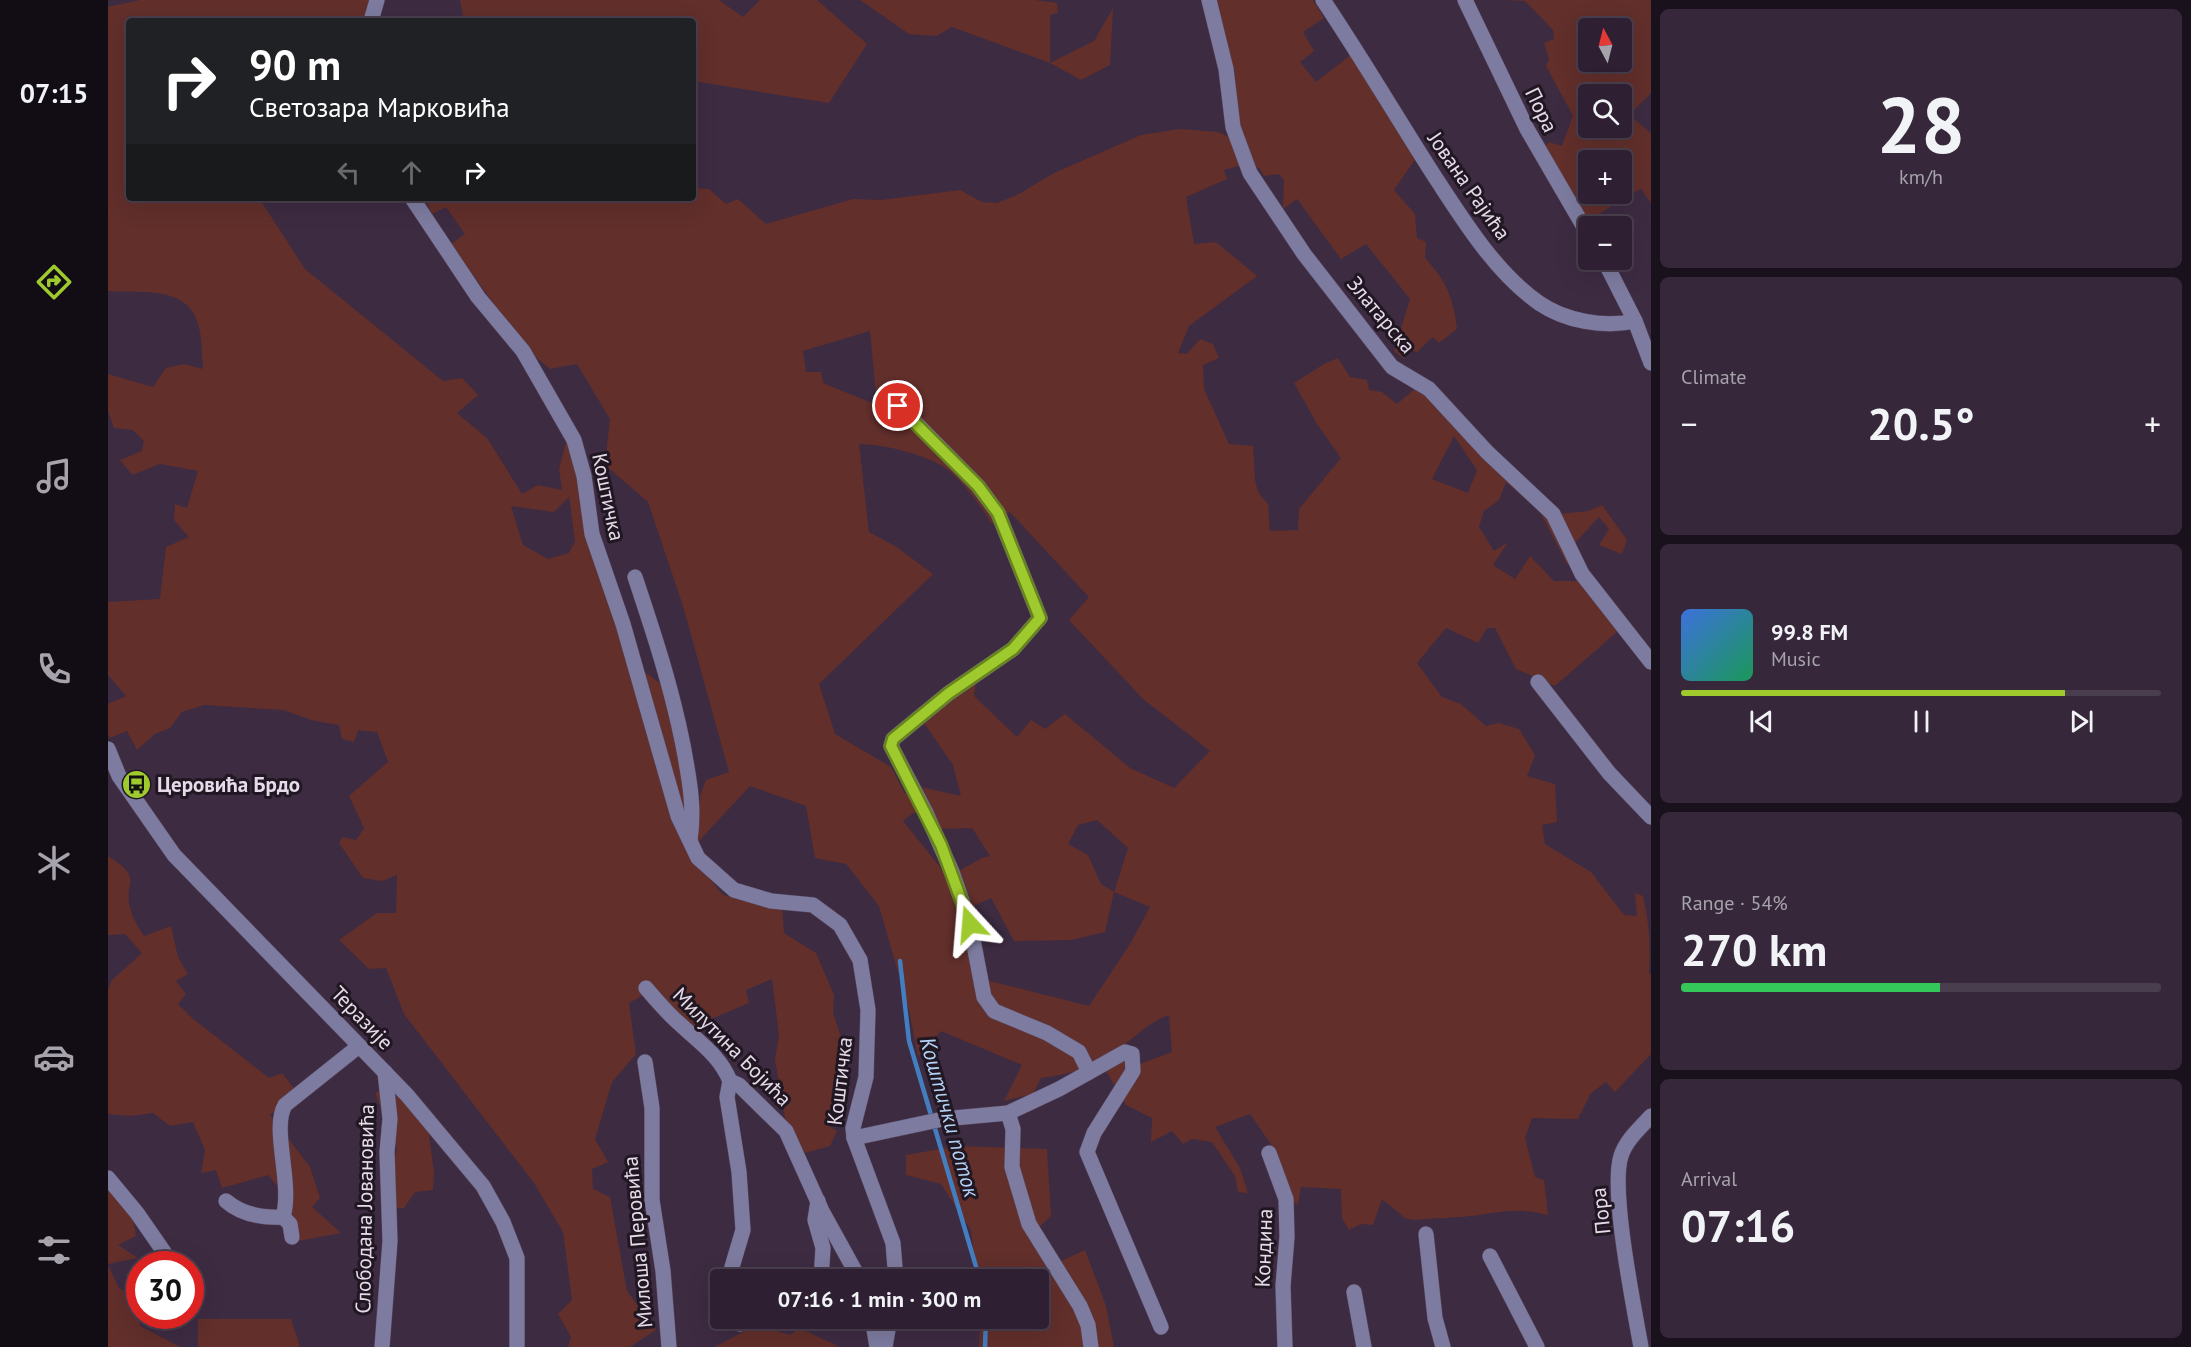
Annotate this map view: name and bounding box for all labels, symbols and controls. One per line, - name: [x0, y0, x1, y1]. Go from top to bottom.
- north arrow: [1578, 18, 1632, 72]
- map controls: [1578, 18, 1632, 270]
- text: 90 m: [249, 37, 341, 92]
- icon: right: [150, 42, 228, 120]
- text: 28: [1877, 74, 1965, 175]
- text: 07:15: [20, 76, 88, 110]
- street label: Пора: [1519, 83, 1564, 137]
- button: search: [1578, 84, 1632, 138]
- text: Светозара Марковића: [249, 90, 510, 124]
- street label: Јована Рајића: [1422, 126, 1517, 245]
- button: +: [1578, 150, 1632, 204]
- icon: left: [332, 156, 365, 189]
- icon: ahead: [395, 156, 428, 189]
- icon: right: [458, 156, 491, 189]
- text: km/h: [1899, 164, 1943, 190]
- button: −: [1578, 216, 1632, 270]
- icon: directions: [33, 261, 75, 303]
- street label: Златарска: [1341, 271, 1421, 359]
- text: Climate: [1681, 364, 1747, 390]
- pin: [872, 380, 923, 431]
- icon: arrive: [881, 389, 914, 422]
- text: 20.5°: [1867, 394, 1975, 452]
- text: −: [1681, 402, 1698, 445]
- text: +: [2144, 402, 2161, 445]
- street label: Коштичка: [586, 451, 631, 543]
- icon: music: [33, 455, 75, 497]
- text: 99.8 FM: [1771, 618, 1848, 646]
- text: Music: [1771, 646, 1820, 672]
- icon: phone: [33, 648, 75, 690]
- icon: previous: [1745, 705, 1778, 738]
- icon: pause: [1905, 705, 1938, 738]
- icon: next: [2065, 705, 2098, 738]
- bus stop icon: Церовића Брдо: [120, 769, 152, 801]
- place label: Церовића Брдо: [157, 771, 300, 798]
- icon: climate: [33, 842, 75, 884]
- text: Range · 54%: [1681, 890, 1788, 916]
- position arrow: [938, 892, 1002, 956]
- text: 270 km: [1681, 920, 1827, 978]
- street label: Теразије: [325, 980, 399, 1055]
- street label: Милутина Бојића: [667, 981, 798, 1112]
- water label: Коштички поток: [914, 1034, 986, 1201]
- street label: Коштичка: [821, 1035, 858, 1127]
- icon: car: [33, 1036, 75, 1078]
- street label: Слободана Јовановића: [349, 1104, 380, 1314]
- street label: Милоша Перовића: [617, 1155, 658, 1329]
- text: Arrival: [1681, 1166, 1737, 1192]
- street label: Пора: [1585, 1186, 1616, 1236]
- text: 07:16: [1681, 1196, 1795, 1254]
- street label: Кондина: [1249, 1208, 1278, 1288]
- icon: filters: [33, 1229, 75, 1271]
- speed limit sign: 30: [126, 1251, 204, 1329]
- text: 07:16 · 1 min · 300 m: [778, 1285, 981, 1313]

